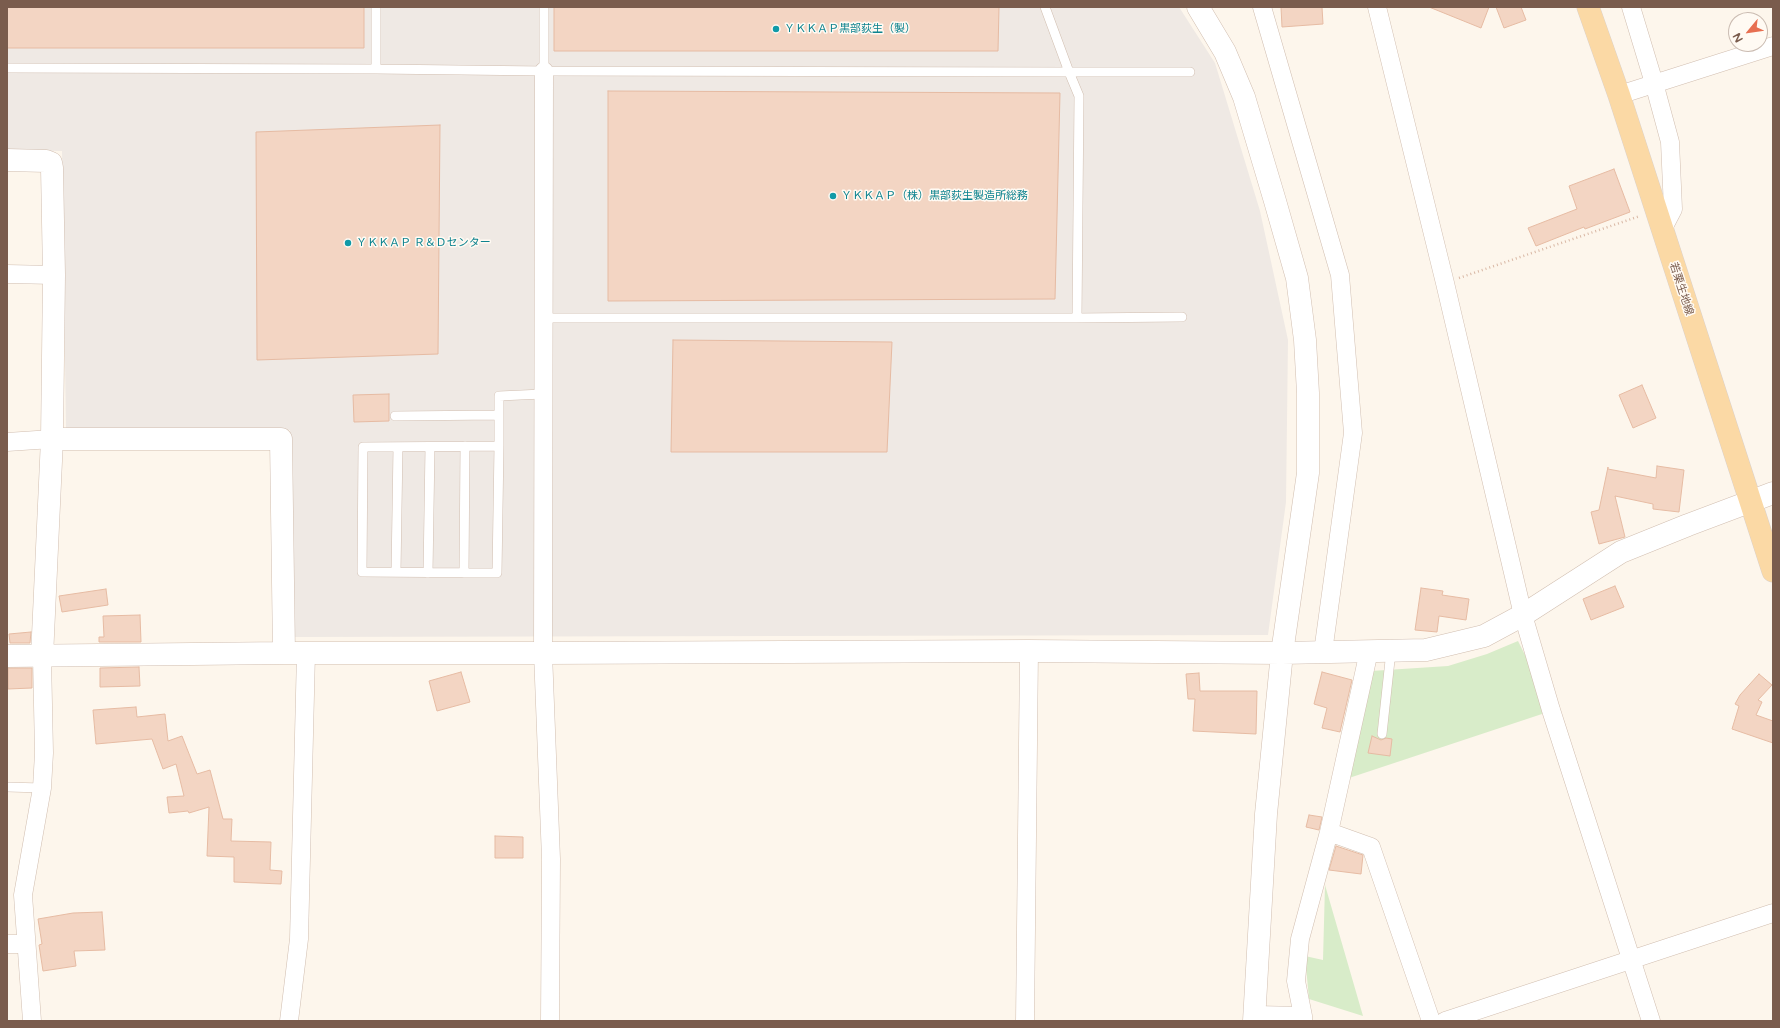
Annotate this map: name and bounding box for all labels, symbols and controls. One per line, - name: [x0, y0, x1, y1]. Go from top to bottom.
- north arrow: [1728, 12, 1768, 52]
- place label: ＹＫＫＡＰ黒部荻生（製）: [784, 22, 916, 36]
- marker: ＹＫＫＡＰ黒部荻生（製）: [771, 24, 781, 34]
- text: N: [1730, 31, 1746, 45]
- place label: ＹＫＫＡＰ（株）黒部荻生製造所総務: [841, 189, 1028, 203]
- marker: ＹＫＫＡＰ（株）黒部荻生製造所総務: [828, 191, 838, 201]
- place label: ＹＫＫＡＰ Ｒ＆Ｄセンター: [356, 236, 491, 250]
- marker: ＹＫＫＡＰ Ｒ＆Ｄセンター: [343, 238, 353, 248]
- street label: 若栗生地線: [1666, 261, 1696, 317]

